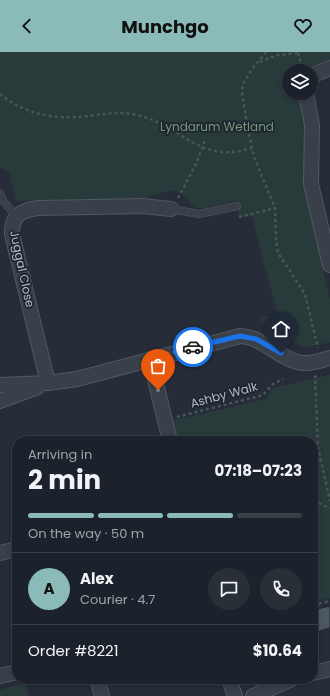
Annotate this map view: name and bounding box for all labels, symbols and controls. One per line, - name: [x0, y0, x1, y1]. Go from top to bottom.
- text: Munchgo: [121, 14, 209, 39]
- icon: back: [16, 15, 38, 37]
- icon: heart: [292, 15, 314, 37]
- map controls: [282, 64, 318, 100]
- button: layers: [282, 64, 318, 100]
- park label: Lyndarum Wetland: [160, 118, 274, 135]
- street label: Juggal Close: [6, 229, 39, 309]
- pin: [264, 312, 298, 353]
- icon: home: [270, 318, 292, 340]
- courier: [173, 327, 213, 367]
- icon: car: [182, 336, 204, 358]
- pin: [141, 349, 175, 390]
- icon: bag: [147, 355, 169, 377]
- street label: Ashby Walk: [188, 377, 260, 412]
- text: Arriving in: [28, 445, 92, 464]
- text: 07:18–07:23: [214, 460, 302, 481]
- text: 2 min: [28, 462, 101, 498]
- text: On the way · 50 m: [28, 524, 144, 543]
- text: Alex: [80, 568, 114, 589]
- button: chat: [208, 568, 250, 610]
- button: phone: [260, 568, 302, 610]
- text: A: [43, 578, 55, 599]
- text: Courier · 4.7: [80, 590, 155, 609]
- text: Order #8221: [28, 640, 119, 661]
- text: $10.64: [253, 640, 302, 661]

